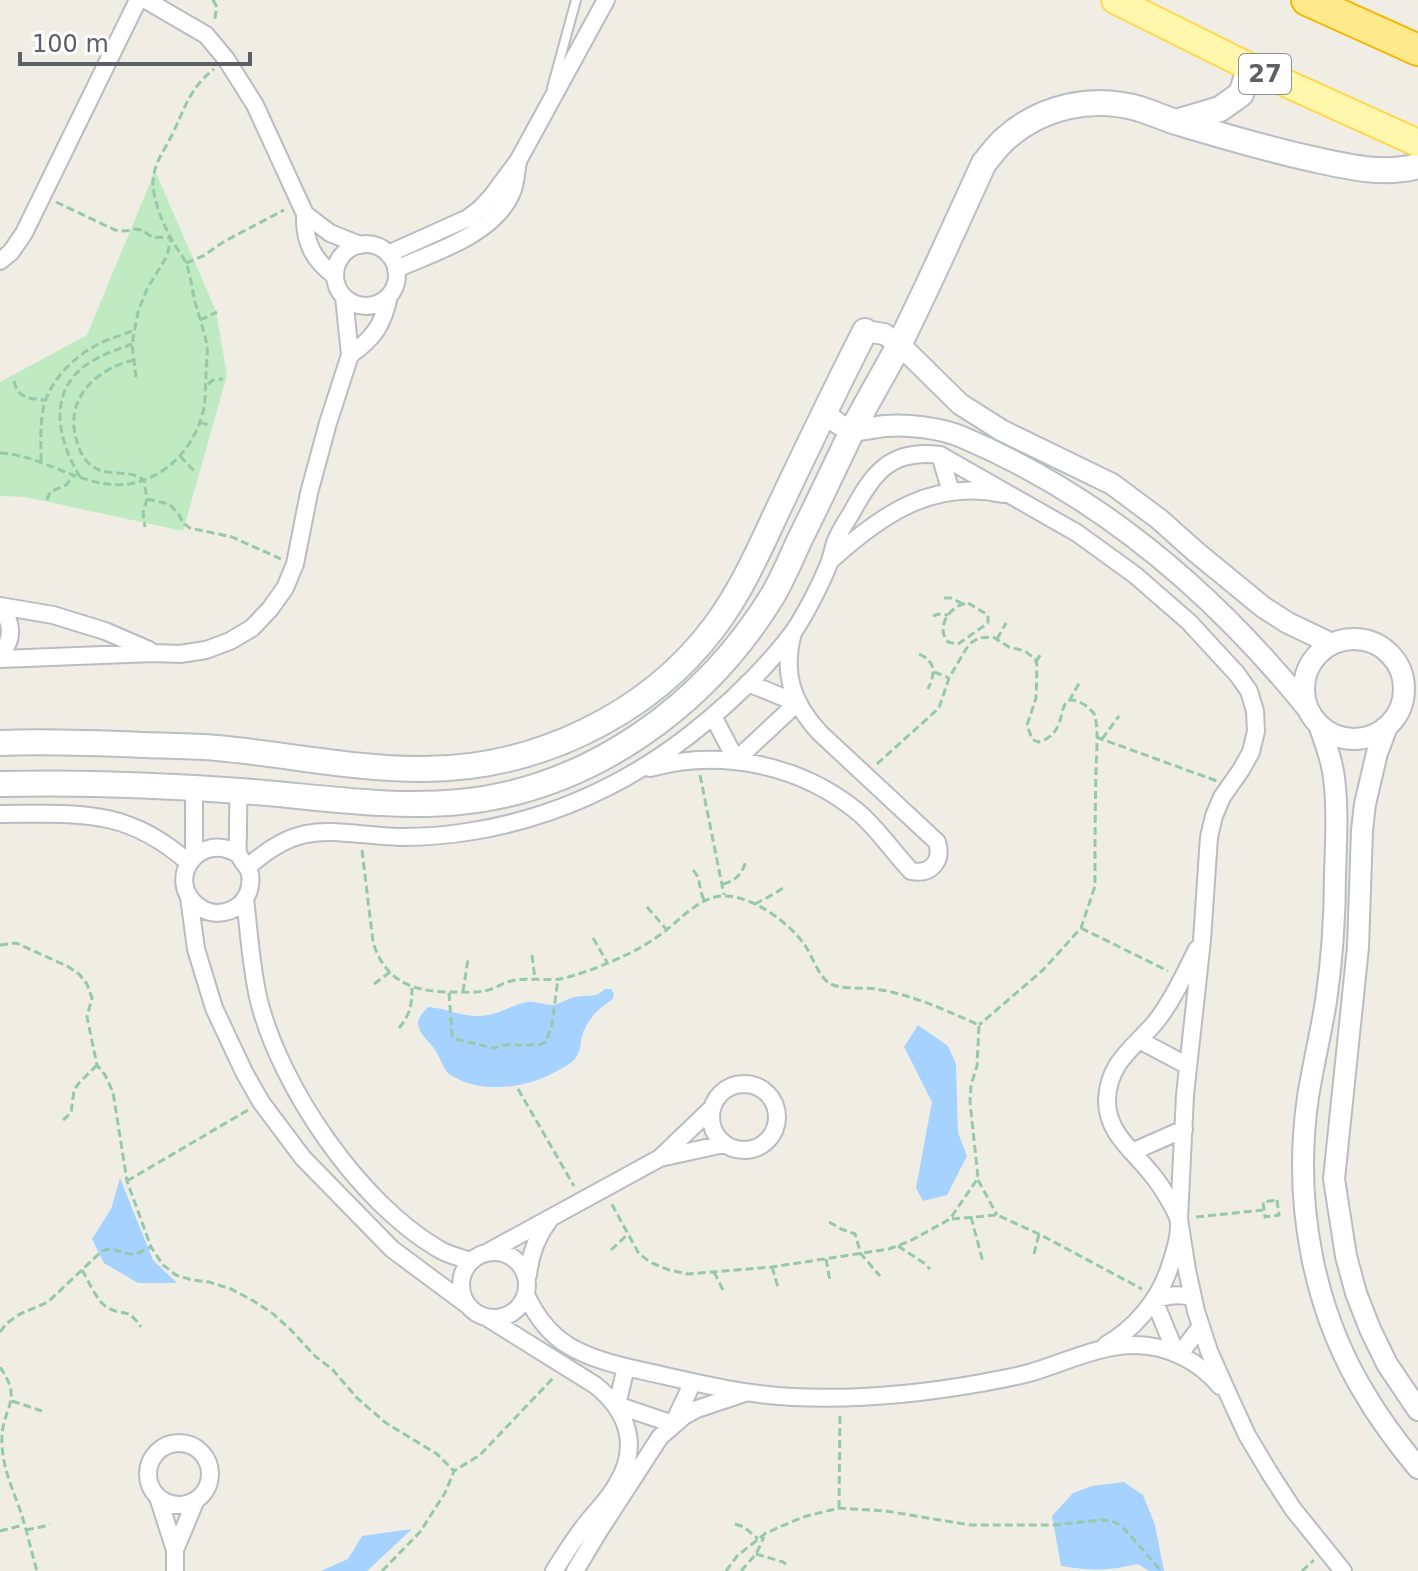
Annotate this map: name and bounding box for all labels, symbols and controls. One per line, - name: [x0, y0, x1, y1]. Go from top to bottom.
- scale bar: [20, 16, 250, 66]
- text: 100 m: [32, 30, 109, 58]
- road number: 27: [1239, 54, 1291, 94]

